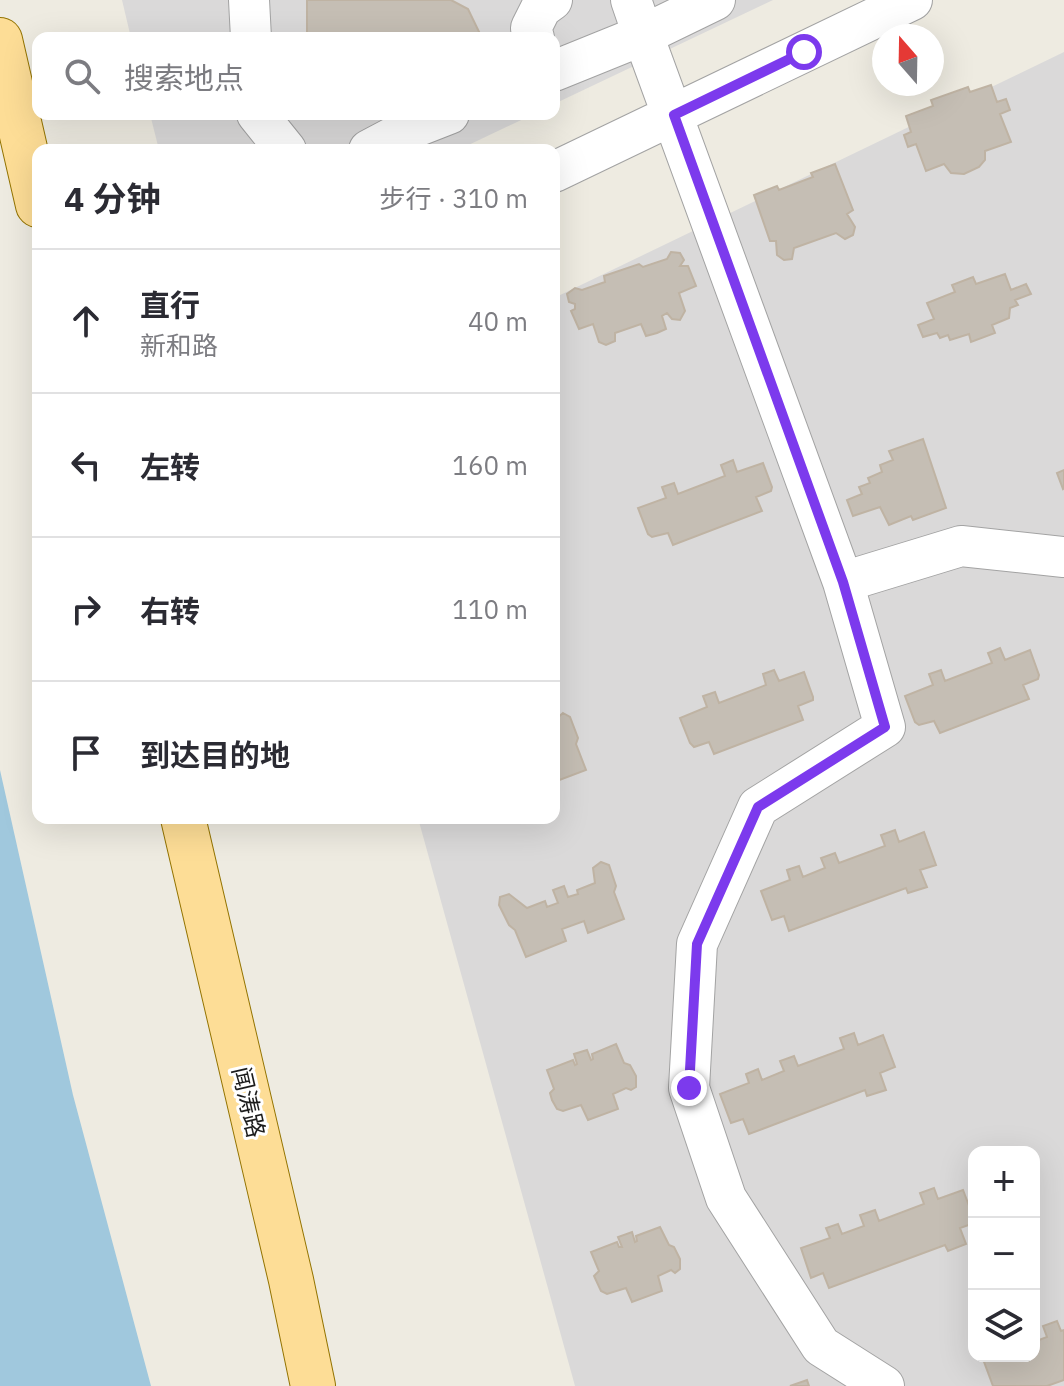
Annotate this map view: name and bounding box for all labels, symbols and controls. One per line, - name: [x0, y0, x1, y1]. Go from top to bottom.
- north arrow: [872, 24, 944, 96]
- search box: [32, 32, 560, 120]
- route start: [786, 34, 822, 70]
- icon: search: [60, 54, 104, 98]
- text: 搜索地点: [124, 58, 244, 97]
- text: 4 分钟: [64, 176, 160, 220]
- text: 步行 · 310 m: [380, 181, 528, 215]
- text: 直行: [140, 285, 200, 324]
- icon: ahead: [64, 299, 108, 343]
- text: 40 m: [468, 304, 528, 338]
- text: 新和路: [140, 328, 218, 362]
- icon: left: [64, 443, 108, 487]
- text: 左转: [140, 447, 200, 486]
- text: 160 m: [452, 448, 528, 482]
- icon: right: [64, 587, 108, 631]
- text: 右转: [140, 591, 200, 630]
- text: 110 m: [452, 592, 528, 626]
- icon: arrive: [64, 731, 108, 775]
- text: 到达目的地: [140, 735, 290, 774]
- street label: 闻涛路: [225, 1063, 273, 1141]
- route end: [671, 1070, 707, 1106]
- map controls: [968, 1146, 1040, 1362]
- button: +: [968, 1146, 1040, 1218]
- button: −: [968, 1218, 1040, 1290]
- button: layers: [968, 1290, 1040, 1362]

